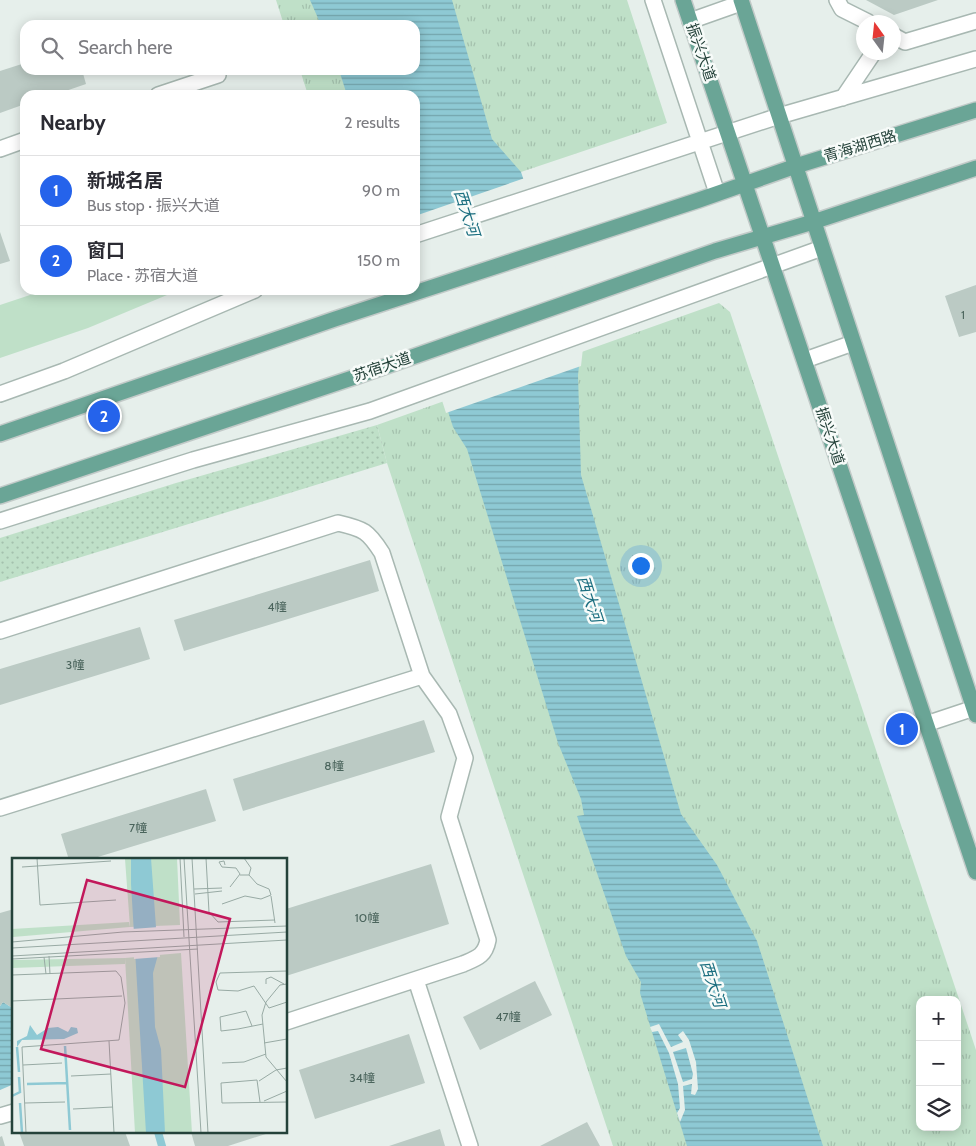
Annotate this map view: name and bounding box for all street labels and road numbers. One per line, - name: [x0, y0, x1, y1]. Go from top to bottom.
- street label: 振兴大道: [683, 21, 719, 83]
- street label: 青海湖西路: [821, 126, 899, 166]
- street label: 苏宿大道: [351, 349, 413, 385]
- street label: 振兴大道: [812, 405, 848, 467]

